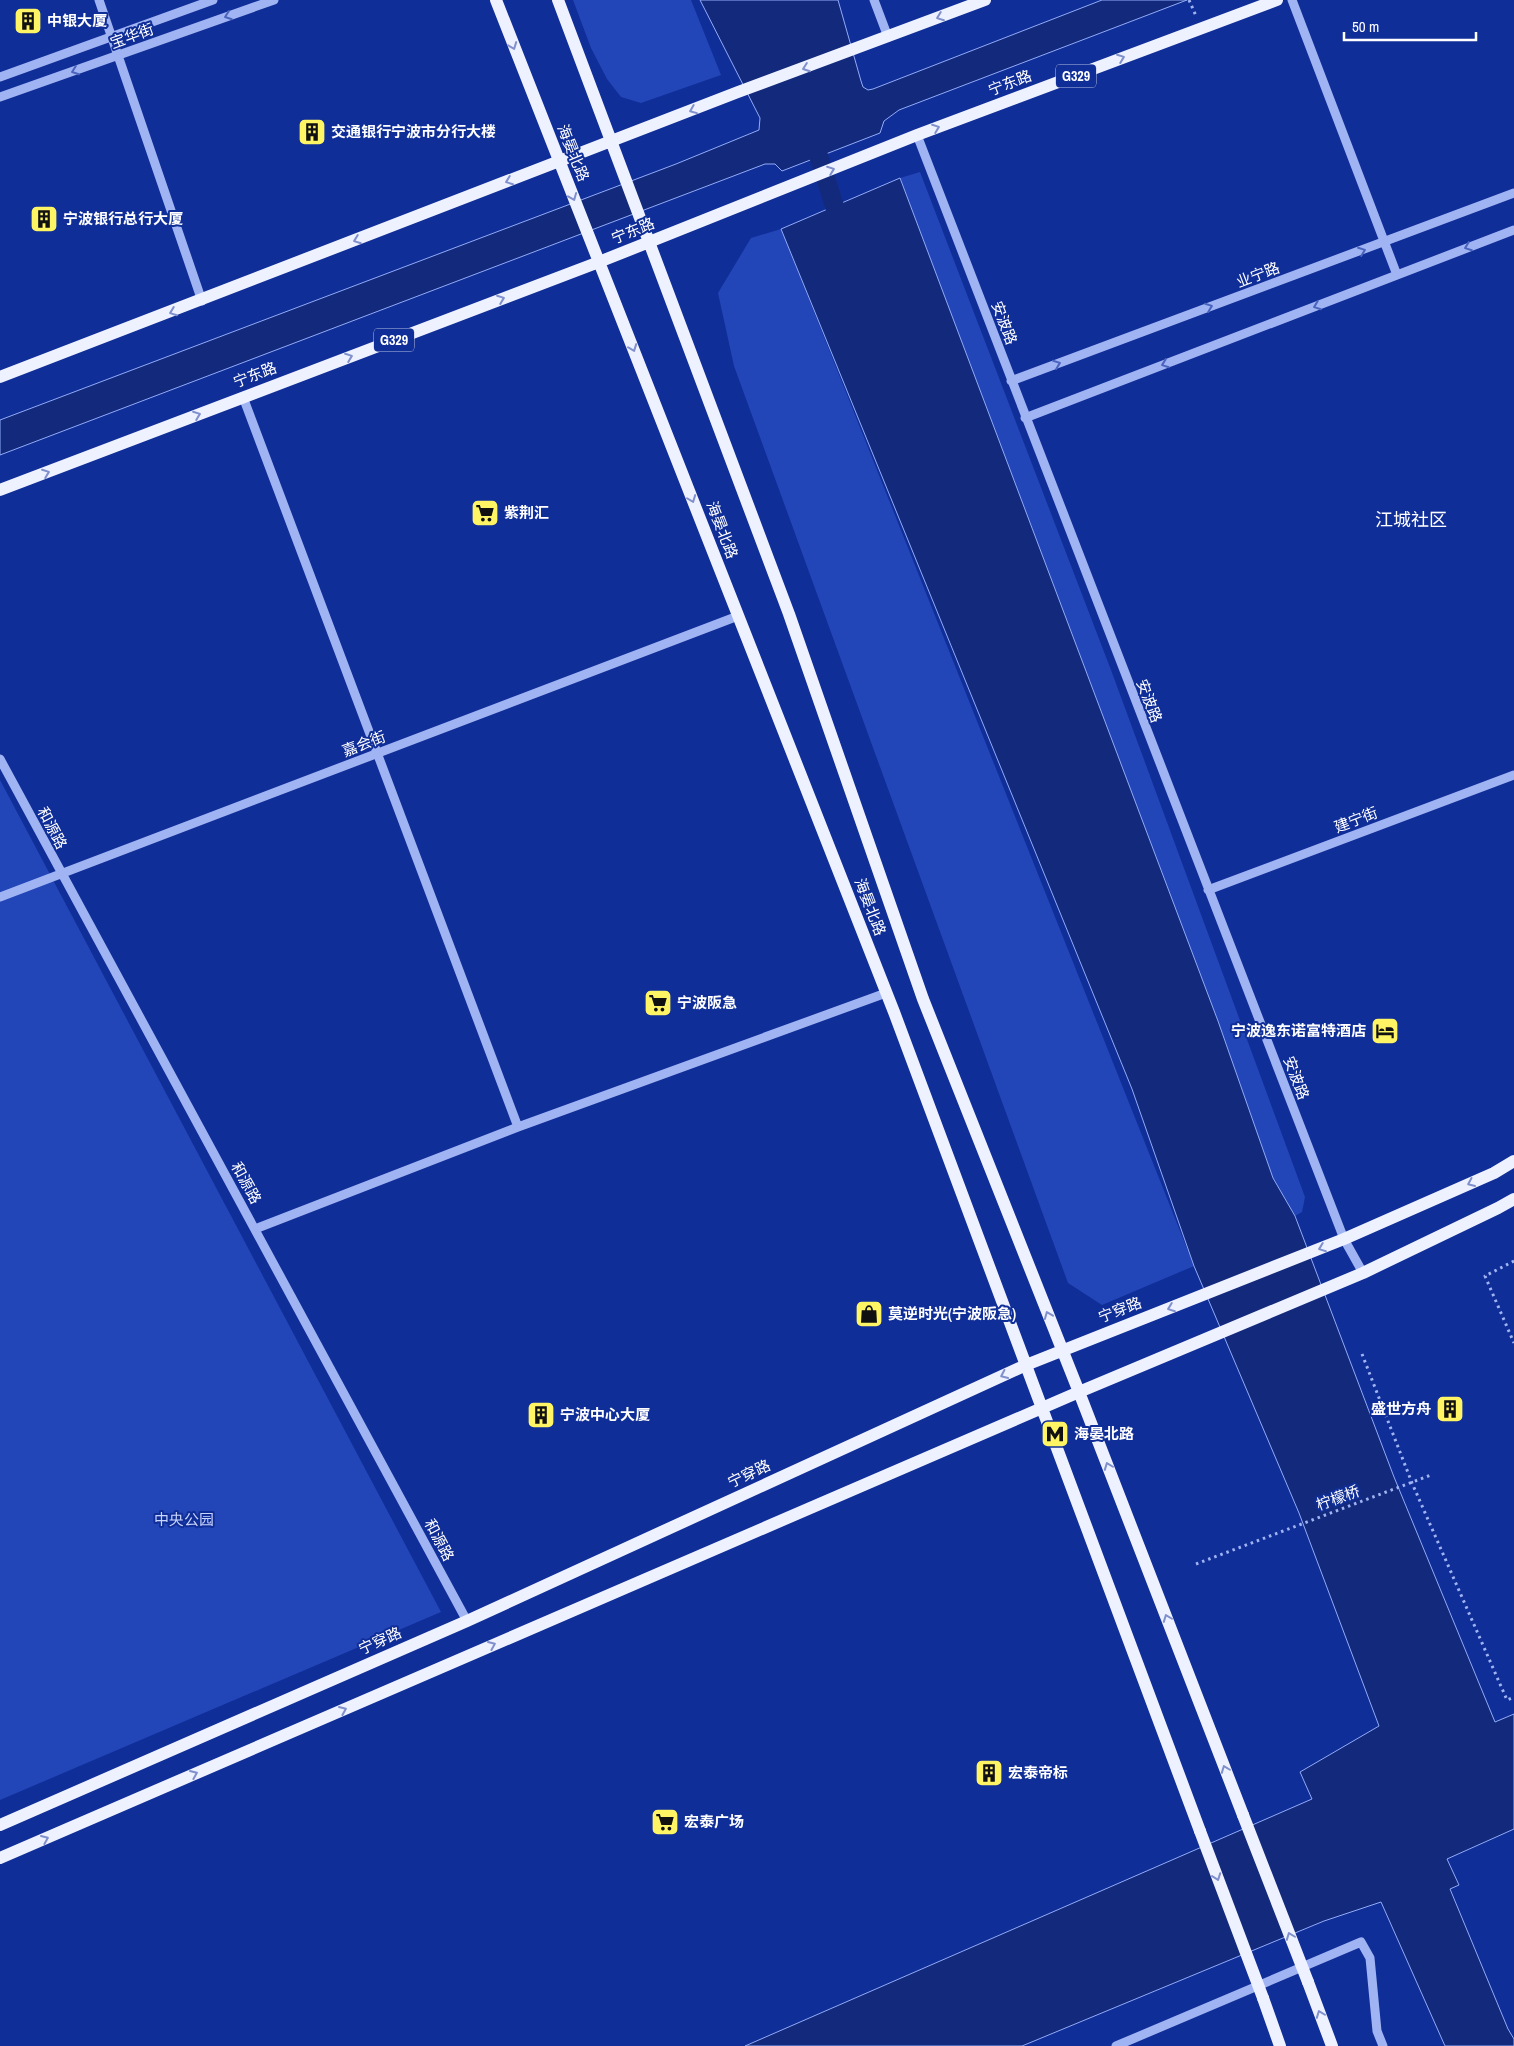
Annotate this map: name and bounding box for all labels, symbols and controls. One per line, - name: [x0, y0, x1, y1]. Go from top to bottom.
- building icon: 中银大厦: [13, 6, 43, 36]
- place label: 中银大厦: [47, 10, 107, 31]
- one-way arrow: [224, 10, 233, 20]
- scale bar: [1344, 10, 1476, 42]
- one-way arrow: [936, 11, 945, 21]
- text: 50 m: [1352, 16, 1379, 37]
- street label: 宝华街: [107, 18, 157, 53]
- one-way arrow: [507, 41, 517, 49]
- one-way arrow: [1116, 54, 1125, 65]
- one-way arrow: [803, 62, 811, 72]
- road number: G329: [1056, 64, 1096, 88]
- one-way arrow: [71, 65, 79, 75]
- street label: 宁东路: [985, 65, 1035, 100]
- one-way arrow: [689, 104, 698, 115]
- building icon: 交通银行宁波市分行大楼: [297, 117, 327, 147]
- place label: 交通银行宁波市分行大楼: [331, 121, 496, 142]
- street label: 海晏北路: [552, 121, 594, 185]
- one-way arrow: [931, 124, 940, 134]
- one-way arrow: [826, 166, 835, 176]
- one-way arrow: [505, 175, 514, 185]
- one-way arrow: [566, 192, 577, 201]
- building icon: 宁波银行总行大厦: [29, 204, 59, 234]
- place label: 宁波银行总行大厦: [63, 208, 183, 229]
- street label: 宁东路: [608, 212, 658, 249]
- one-way arrow: [353, 234, 362, 244]
- one-way arrow: [1465, 241, 1473, 251]
- one-way arrow: [1357, 246, 1365, 256]
- street label: 业宁路: [1233, 257, 1283, 292]
- one-way arrow: [496, 295, 505, 305]
- street label: 安波路: [987, 298, 1022, 348]
- one-way arrow: [1313, 299, 1322, 310]
- one-way arrow: [1205, 303, 1213, 313]
- one-way arrow: [169, 305, 178, 316]
- road number: G329: [374, 328, 414, 352]
- one-way arrow: [626, 343, 637, 352]
- one-way arrow: [344, 353, 353, 363]
- street label: 宁东路: [230, 357, 280, 392]
- one-way arrow: [1161, 358, 1170, 368]
- one-way arrow: [1052, 360, 1061, 370]
- one-way arrow: [193, 411, 201, 421]
- one-way arrow: [41, 468, 49, 478]
- one-way arrow: [686, 494, 696, 503]
- supermarket icon: 紫荆汇: [470, 498, 500, 528]
- street label: 海晏北路: [702, 498, 743, 562]
- place label: 紫荆汇: [504, 502, 549, 523]
- district label: 江城社区: [1375, 507, 1447, 532]
- street label: 安波路: [1132, 676, 1167, 726]
- street label: 嘉会街: [339, 726, 389, 761]
- street label: 建宁街: [1331, 802, 1381, 837]
- street label: 和源路: [33, 803, 72, 853]
- street label: 海晏北路: [850, 875, 891, 939]
- supermarket icon: 宁波阪急: [643, 988, 673, 1018]
- place label: 宁波阪急: [677, 992, 737, 1013]
- hotel icon: 宁波逸东诺富特酒店: [1370, 1016, 1400, 1046]
- place label: 宁波逸东诺富特酒店: [1231, 1020, 1366, 1041]
- street label: 安波路: [1279, 1053, 1314, 1103]
- street label: 和源路: [226, 1158, 267, 1208]
- one-way arrow: [1467, 1176, 1476, 1187]
- one-way arrow: [1318, 1242, 1327, 1252]
- street label: 宁穿路: [1095, 1292, 1145, 1327]
- shop icon: 莫逆时光(宁波阪急): [854, 1299, 884, 1329]
- one-way arrow: [1167, 1302, 1175, 1312]
- place label: 莫逆时光(宁波阪急): [888, 1303, 1016, 1324]
- one-way arrow: [1044, 1311, 1054, 1320]
- one-way arrow: [1000, 1369, 1009, 1380]
- building icon: 盛世方舟: [1435, 1394, 1465, 1424]
- place label: 盛世方舟: [1371, 1398, 1431, 1419]
- building icon: 宁波中心大厦: [526, 1400, 556, 1430]
- place label: 宁波中心大厦: [560, 1404, 650, 1425]
- metro station icon: 海晏北路: [1040, 1419, 1070, 1449]
- place label: 海晏北路: [1074, 1423, 1134, 1444]
- street label: 宁穿路: [724, 1455, 774, 1493]
- one-way arrow: [1104, 1462, 1114, 1471]
- street label: 柠檬桥: [1313, 1480, 1363, 1515]
- park label: 中央公园: [154, 1509, 214, 1530]
- street label: 和源路: [420, 1515, 459, 1565]
- one-way arrow: [1163, 1614, 1173, 1623]
- street label: 宁穿路: [355, 1622, 405, 1659]
- one-way arrow: [487, 1641, 496, 1652]
- one-way arrow: [338, 1705, 347, 1716]
- building icon: 宏泰帝标: [974, 1758, 1004, 1788]
- place label: 宏泰帝标: [1008, 1762, 1068, 1783]
- one-way arrow: [1221, 1766, 1231, 1774]
- one-way arrow: [189, 1770, 198, 1781]
- supermarket icon: 宏泰广场: [650, 1807, 680, 1837]
- place label: 宏泰广场: [684, 1811, 744, 1832]
- one-way arrow: [40, 1834, 49, 1845]
- one-way arrow: [1211, 1872, 1221, 1881]
- one-way arrow: [1286, 1933, 1296, 1941]
- one-way arrow: [1316, 2010, 1326, 2019]

